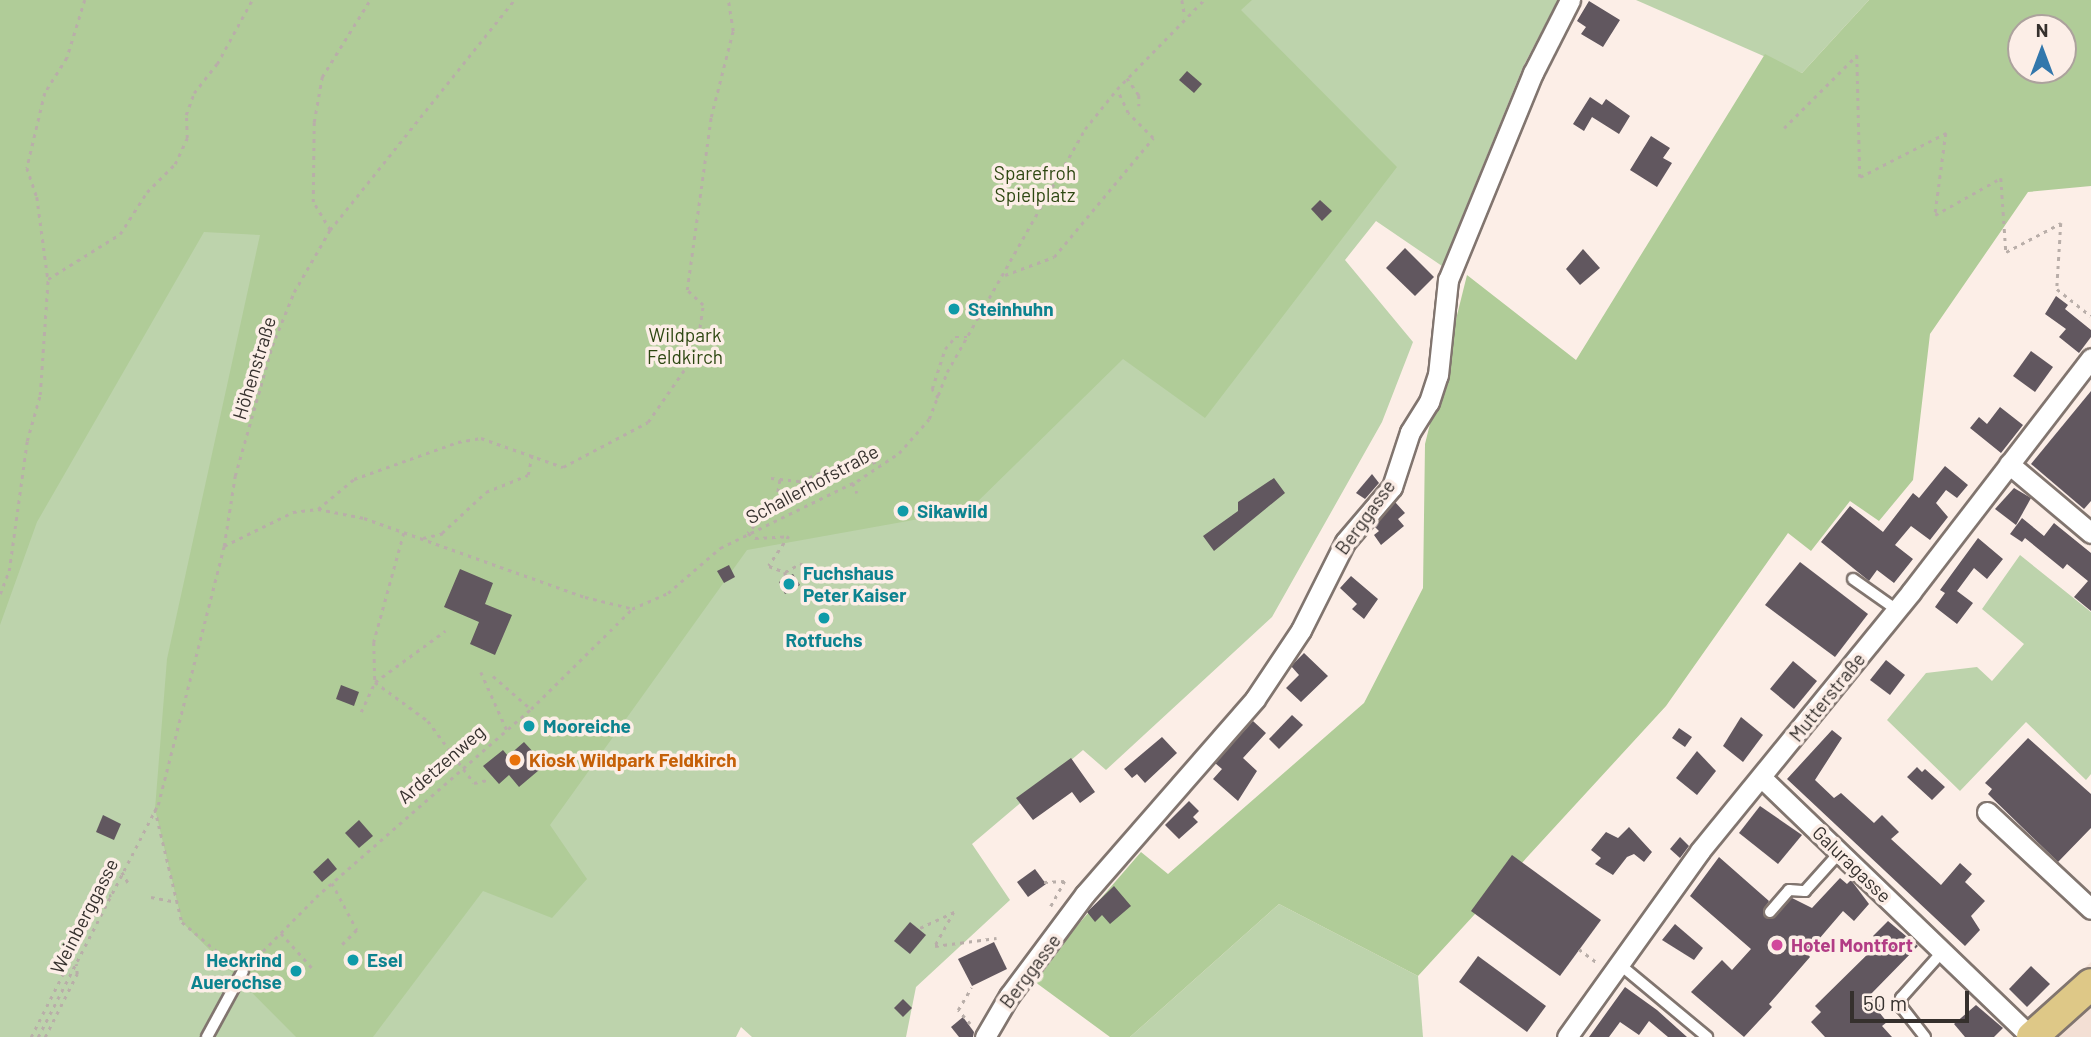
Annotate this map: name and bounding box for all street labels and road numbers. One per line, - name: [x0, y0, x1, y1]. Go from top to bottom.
- street label: Höhenstraße: [228, 314, 280, 422]
- street label: Schallerhofstraße: [742, 439, 882, 529]
- street label: Berggasse: [1330, 475, 1400, 559]
- street label: Mutterstraße: [1784, 648, 1870, 746]
- street label: Ardetzenweg: [393, 720, 489, 808]
- street label: Galuragasse: [1808, 821, 1896, 907]
- street label: Weinberggasse: [45, 855, 123, 977]
- street label: Berggasse: [995, 929, 1065, 1013]

